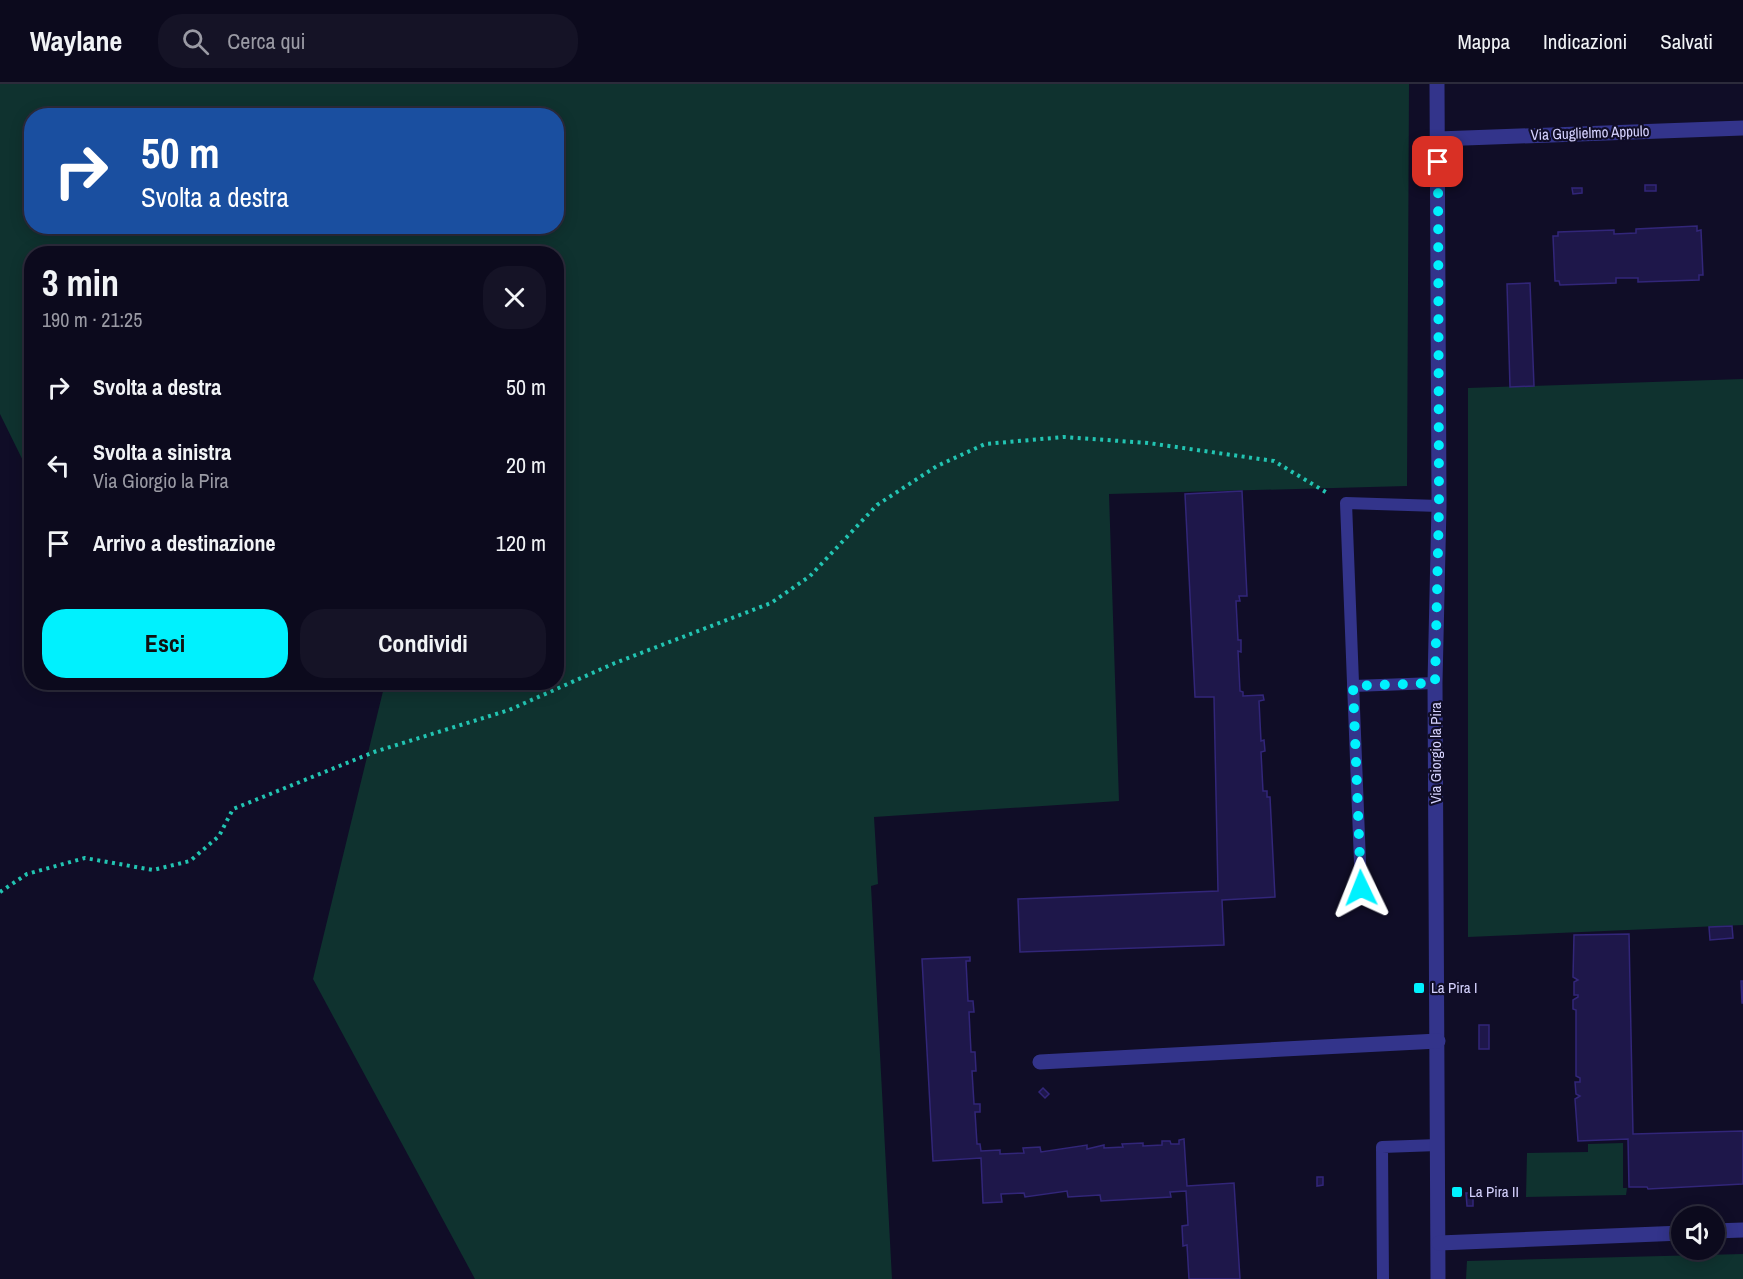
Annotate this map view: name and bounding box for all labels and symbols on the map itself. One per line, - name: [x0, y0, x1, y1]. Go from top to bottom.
- street label: Via Guglielmo Appulo: [1530, 120, 1650, 145]
- pin: [1412, 136, 1463, 187]
- street label: Via Giorgio la Pira: [1425, 702, 1446, 804]
- position arrow: [1329, 856, 1393, 920]
- place label: La Pira I: [1431, 977, 1478, 998]
- marker: La Pira I: [1412, 981, 1426, 995]
- place label: La Pira II: [1469, 1181, 1519, 1202]
- marker: La Pira II: [1450, 1185, 1464, 1199]

